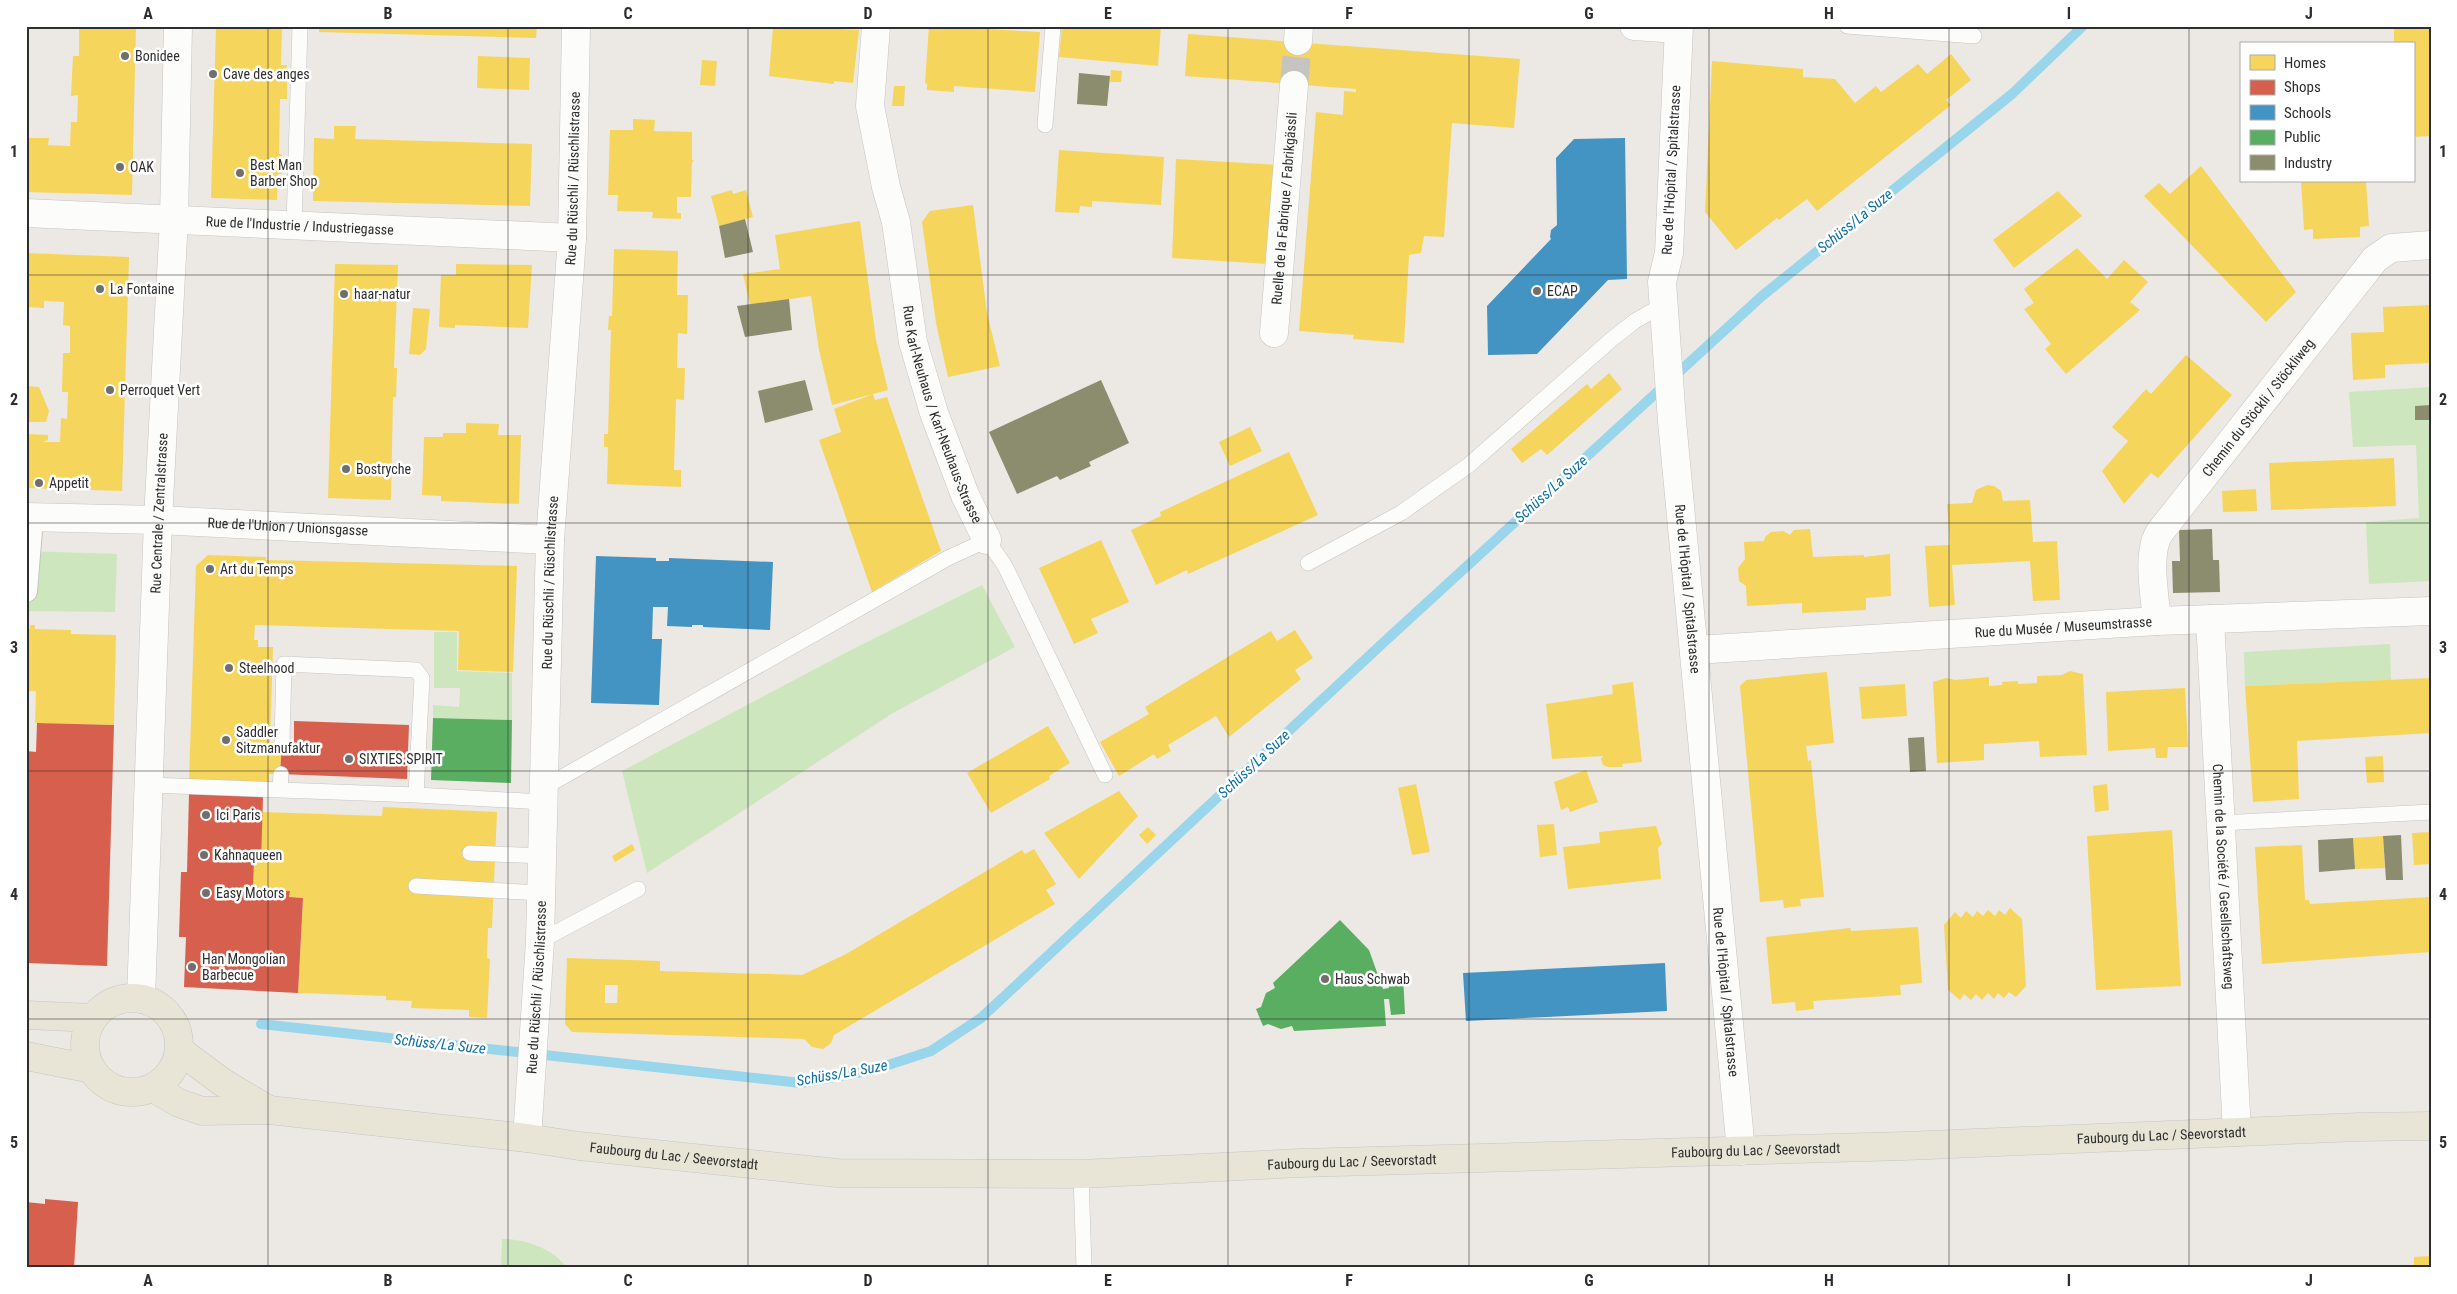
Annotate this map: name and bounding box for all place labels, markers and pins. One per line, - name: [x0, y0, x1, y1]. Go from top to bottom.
- place label: Bonidee: [135, 48, 180, 64]
- marker: Bonidee: [119, 50, 131, 62]
- place label: Cave des anges: [223, 66, 310, 82]
- marker: Cave des anges: [207, 68, 219, 80]
- place label: Best Man Barber Shop: [250, 157, 318, 189]
- place label: OAK: [130, 159, 154, 175]
- marker: OAK: [114, 161, 126, 173]
- marker: Best Man Barber Shop: [234, 167, 246, 179]
- place label: La Fontaine: [110, 281, 175, 297]
- marker: La Fontaine: [94, 283, 106, 295]
- place label: ECAP: [1547, 283, 1578, 299]
- marker: ECAP: [1531, 285, 1543, 297]
- place label: haar-natur: [354, 286, 411, 302]
- marker: haar-natur: [338, 288, 350, 300]
- place label: Perroquet Vert: [120, 382, 200, 398]
- marker: Perroquet Vert: [104, 384, 116, 396]
- place label: Bostryche: [356, 461, 412, 477]
- marker: Bostryche: [340, 463, 352, 475]
- place label: Appetit: [49, 475, 89, 491]
- marker: Appetit: [33, 477, 45, 489]
- place label: Art du Temps: [220, 561, 294, 577]
- marker: Art du Temps: [204, 563, 216, 575]
- place label: Steelhood: [239, 660, 295, 676]
- marker: Steelhood: [223, 662, 235, 674]
- place label: Saddler Sitzmanufaktur: [236, 724, 320, 756]
- marker: Saddler Sitzmanufaktur: [220, 734, 232, 746]
- place label: SIXTIES.SPIRIT: [359, 751, 443, 767]
- marker: SIXTIES.SPIRIT: [343, 753, 355, 765]
- place label: Ici Paris: [216, 807, 261, 823]
- marker: Ici Paris: [200, 809, 212, 821]
- place label: Kahnaqueen: [214, 847, 282, 863]
- marker: Kahnaqueen: [198, 849, 210, 861]
- place label: Easy Motors: [216, 885, 284, 901]
- marker: Easy Motors: [200, 887, 212, 899]
- place label: Han Mongolian Barbecue: [202, 951, 286, 983]
- marker: Han Mongolian Barbecue: [186, 961, 198, 973]
- place label: Haus Schwab: [1335, 971, 1410, 987]
- marker: Haus Schwab: [1319, 973, 1331, 985]

